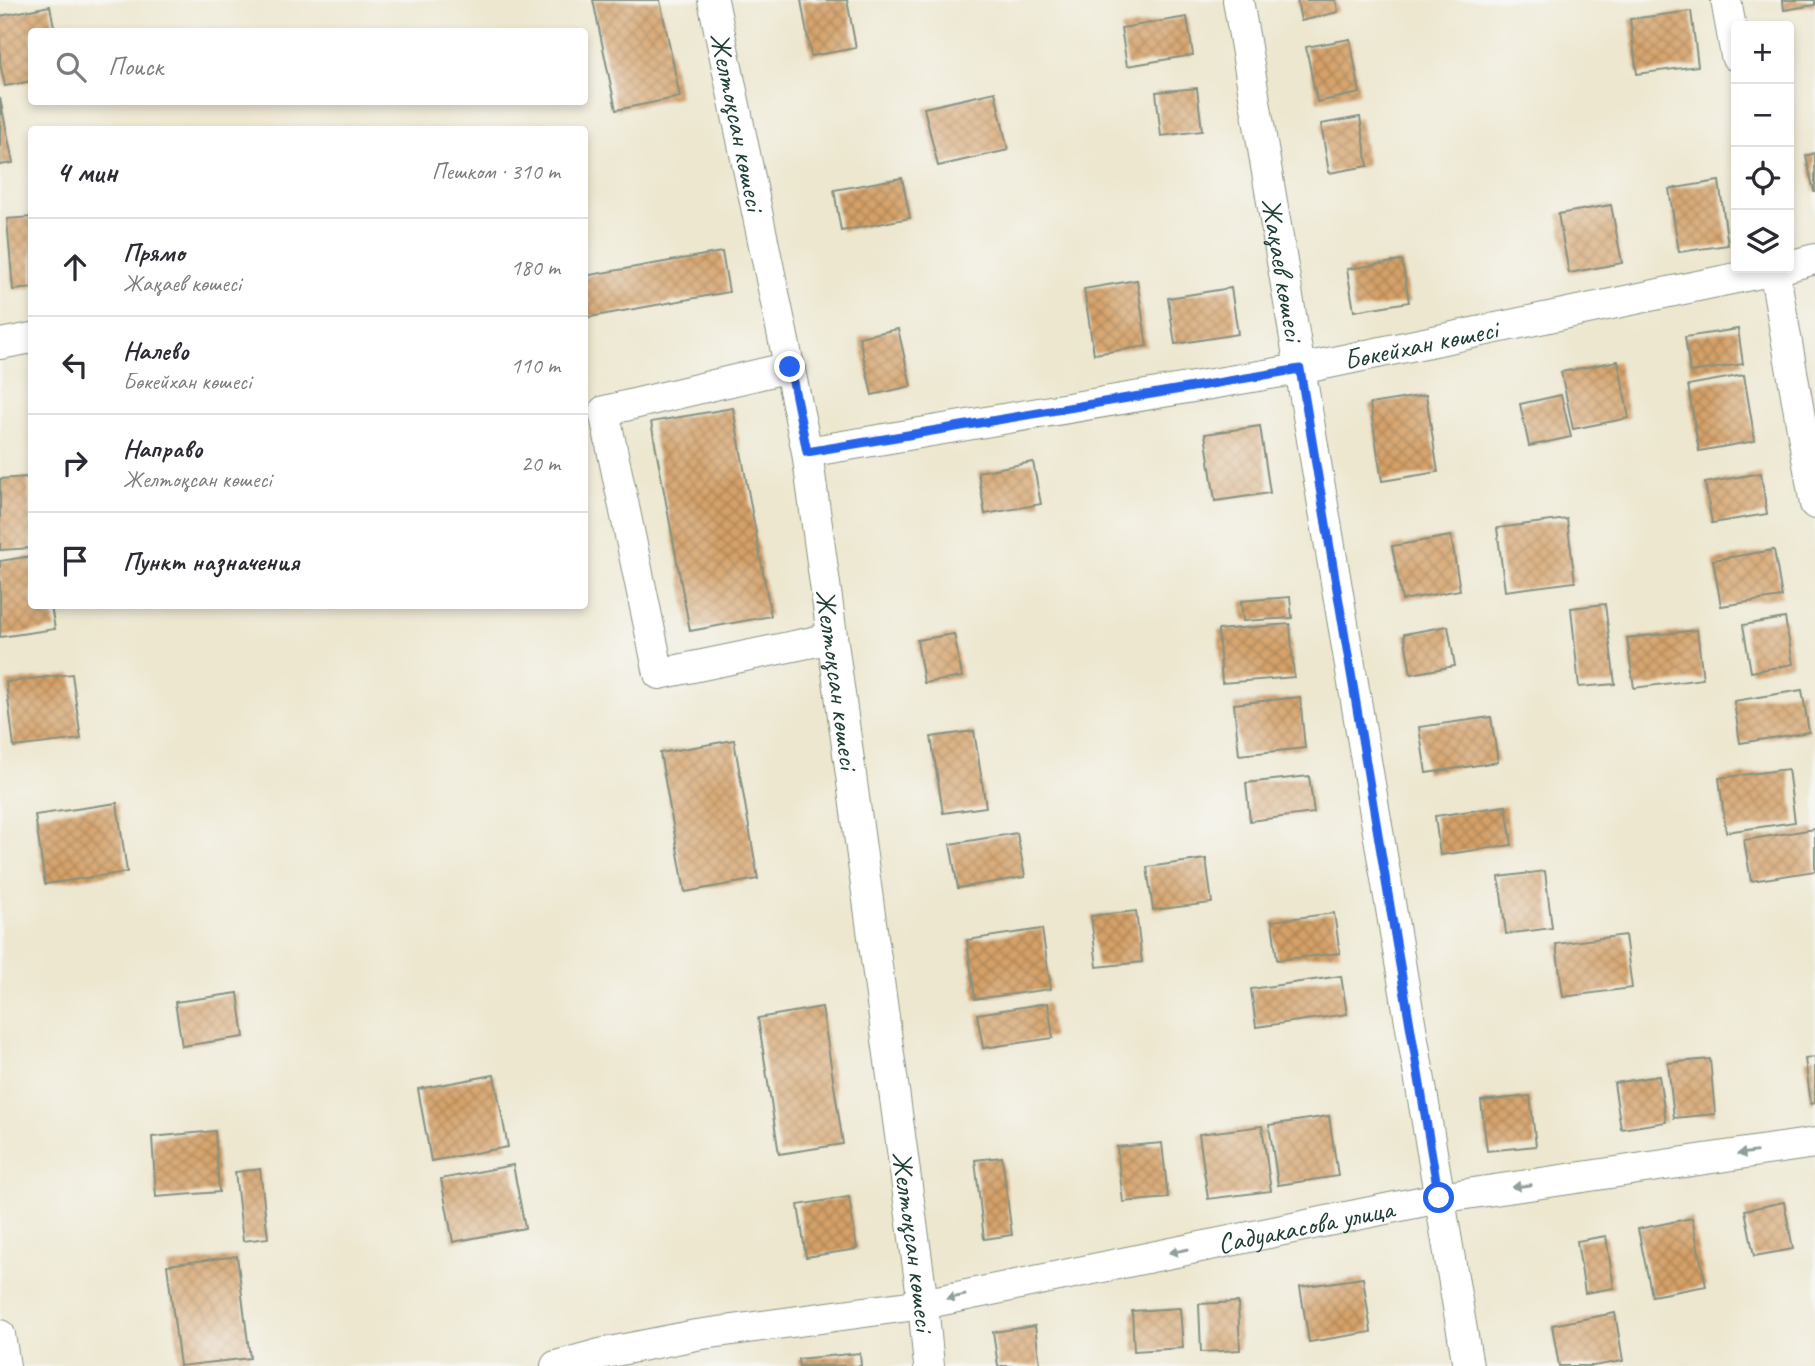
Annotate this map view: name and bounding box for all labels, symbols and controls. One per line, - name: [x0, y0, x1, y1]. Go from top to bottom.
- map controls: [1731, 21, 1794, 273]
- button: +: [1731, 21, 1794, 84]
- search box: [28, 28, 588, 105]
- street label: Желтоқсан көшесі: [703, 29, 775, 217]
- icon: search: [52, 48, 90, 86]
- text: Поиск: [108, 50, 163, 83]
- button: −: [1731, 84, 1794, 147]
- button: locate: [1731, 147, 1794, 210]
- text: 4 мин: [56, 153, 117, 191]
- text: Пешком · 310 m: [432, 157, 560, 186]
- street label: Жақаев көшесі: [1254, 195, 1313, 347]
- button: layers: [1731, 210, 1794, 273]
- text: Прямо: [123, 236, 185, 269]
- icon: ahead: [56, 248, 94, 286]
- text: 180 m: [511, 253, 560, 282]
- text: Жақаев көшесі: [123, 269, 241, 298]
- street label: Бөкейхан көшесі: [1340, 310, 1504, 377]
- text: Налево: [123, 334, 189, 367]
- icon: left: [56, 346, 94, 384]
- text: 110 m: [511, 351, 560, 380]
- route end: [774, 351, 805, 382]
- text: Бөкейхан көшесі: [123, 367, 251, 396]
- text: Направо: [123, 432, 202, 465]
- icon: right: [56, 444, 94, 482]
- text: 20 m: [521, 449, 560, 478]
- text: Желтоқсан көшесі: [123, 465, 272, 494]
- icon: arrive: [56, 542, 94, 580]
- text: Пункт назначения: [123, 545, 299, 578]
- street label: Желтоқсан көшесі: [808, 587, 868, 775]
- one-way arrow: [1736, 1148, 1758, 1159]
- street label: Желтоқсан көшесі: [885, 1149, 943, 1336]
- one-way arrow: [1511, 1181, 1533, 1192]
- route start: [1423, 1182, 1454, 1213]
- street label: Садуакасова улица: [1214, 1190, 1399, 1261]
- one-way arrow: [1168, 1246, 1190, 1257]
- one-way arrow: [945, 1292, 967, 1303]

